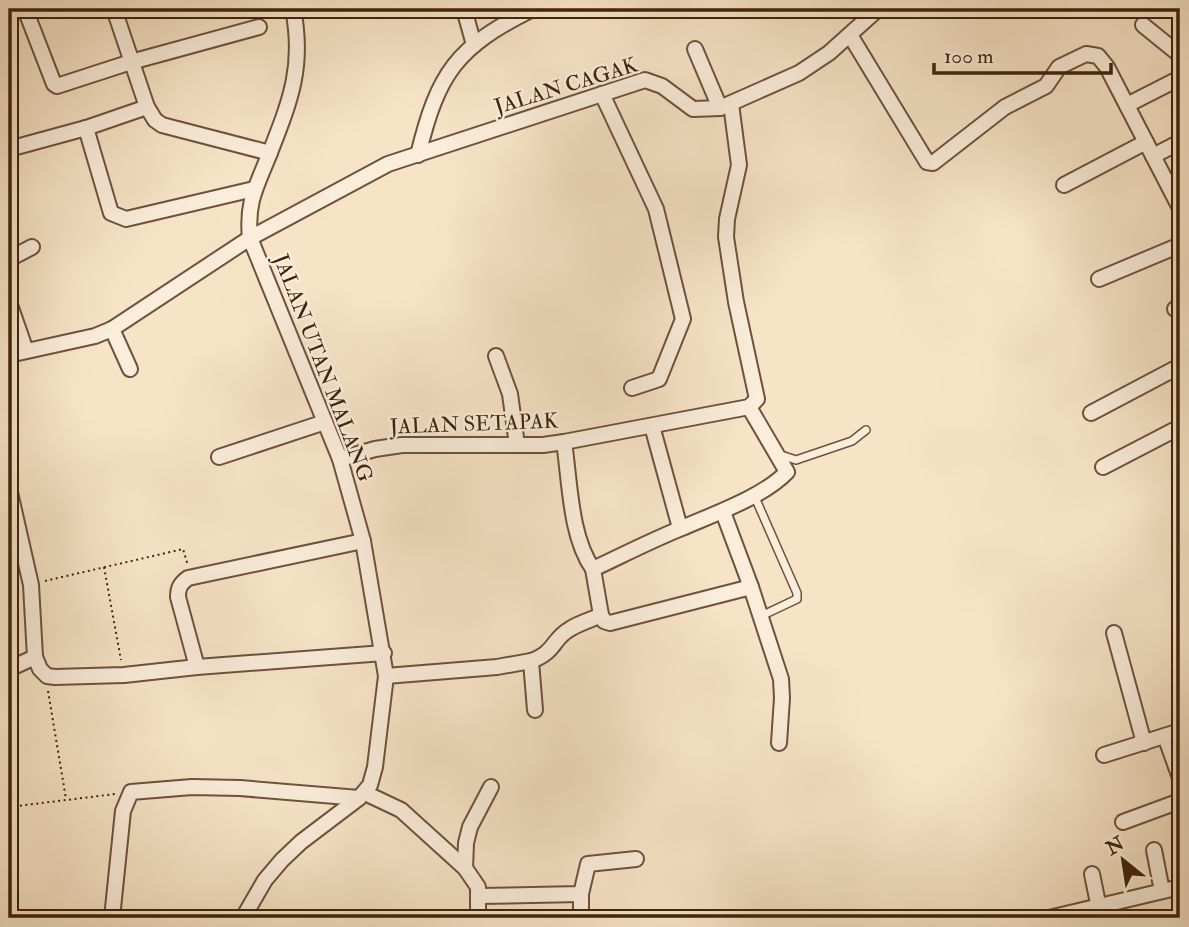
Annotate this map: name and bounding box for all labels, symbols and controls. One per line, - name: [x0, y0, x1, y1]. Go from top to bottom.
- scale bar: [934, 32, 1110, 76]
- text: 100 m: [944, 43, 994, 70]
- street label: JALAN CAGAK: [490, 51, 641, 121]
- street label: JALAN UTAN MALANG: [267, 249, 379, 486]
- street label: JALAN SETAPAK: [388, 408, 559, 440]
- north arrow: [1088, 825, 1158, 895]
- text: N: [1101, 831, 1129, 861]

